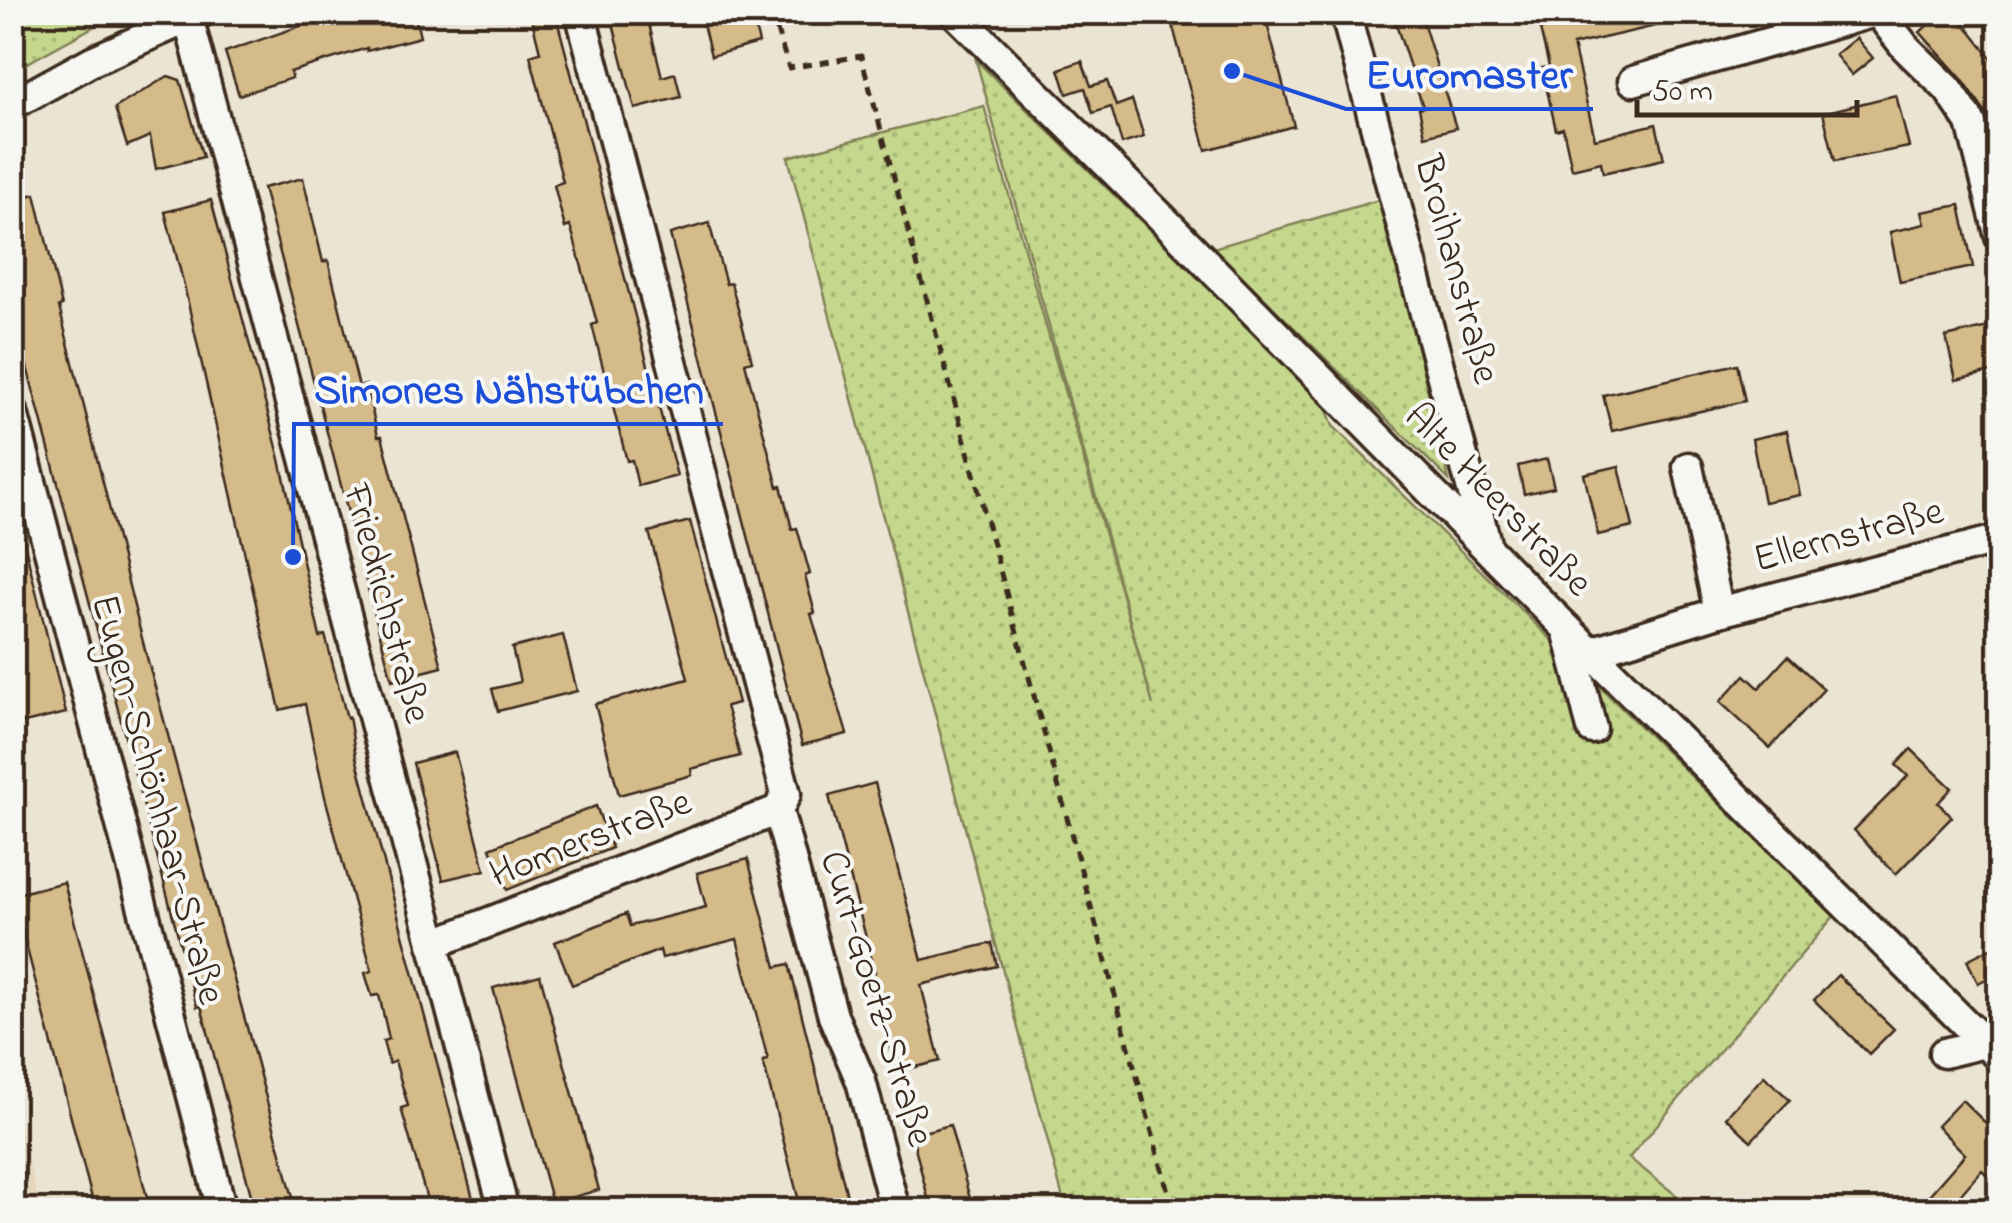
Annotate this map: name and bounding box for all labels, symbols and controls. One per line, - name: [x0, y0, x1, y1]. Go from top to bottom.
- callout: Euromaster: [1346, 37, 1593, 109]
- text: Euromaster: [1366, 47, 1573, 108]
- scale bar: [1637, 55, 1857, 117]
- text: 50 m: [1652, 71, 1713, 115]
- street label: Broihanstraße: [1396, 148, 1514, 391]
- callout: Simones Nähstübchen: [294, 352, 723, 424]
- text: Simones Nähstübchen: [314, 362, 704, 423]
- street label: Alte Heerstraße: [1389, 390, 1605, 612]
- street label: Friedrichstraße: [324, 477, 445, 730]
- street label: Ellernstraße: [1747, 483, 1951, 591]
- street label: Eugen-Schönhaar-Straße: [73, 588, 239, 1012]
- street label: Homerstraße: [481, 774, 701, 906]
- street label: Curt-Goetz-Straße: [802, 844, 948, 1154]

